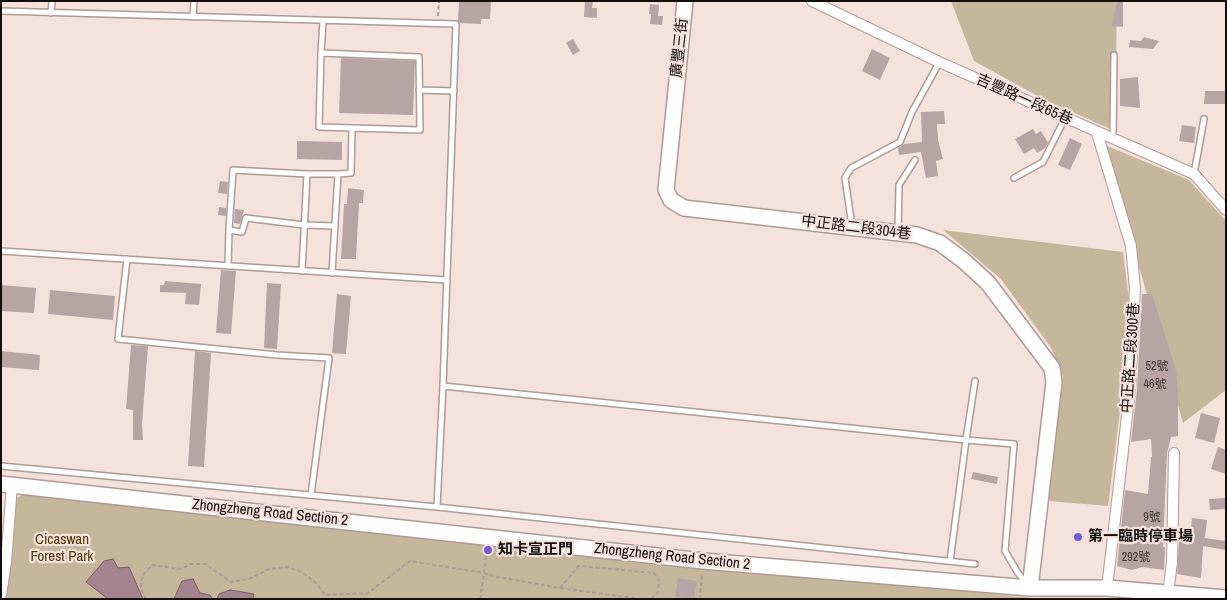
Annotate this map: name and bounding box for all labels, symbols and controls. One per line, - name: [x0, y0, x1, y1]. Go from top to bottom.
- street label: 廣豐三街: [668, 17, 692, 79]
- street label: 吉豐路一段65巷: [973, 71, 1075, 129]
- street label: 中正路二段304巷: [800, 212, 912, 244]
- street label: 中正路二段300巷: [1118, 302, 1144, 414]
- house number: 52號: [1146, 360, 1168, 374]
- house number: 46號: [1144, 378, 1166, 392]
- street label: Zhongzheng Road Section 2: [191, 496, 349, 530]
- house number: 9號: [1143, 511, 1161, 525]
- place label: 第一臨時停車場: [1088, 528, 1193, 546]
- park label: Cicaswan Forest Park: [31, 531, 93, 566]
- marker: 第一臨時停車場: [1072, 531, 1084, 543]
- street label: Zhongzheng Road Section 2: [593, 540, 751, 574]
- place label: 知卡宣正門: [498, 541, 573, 559]
- marker: 知卡宣正門: [482, 544, 494, 556]
- house number: 292號: [1122, 551, 1150, 565]

